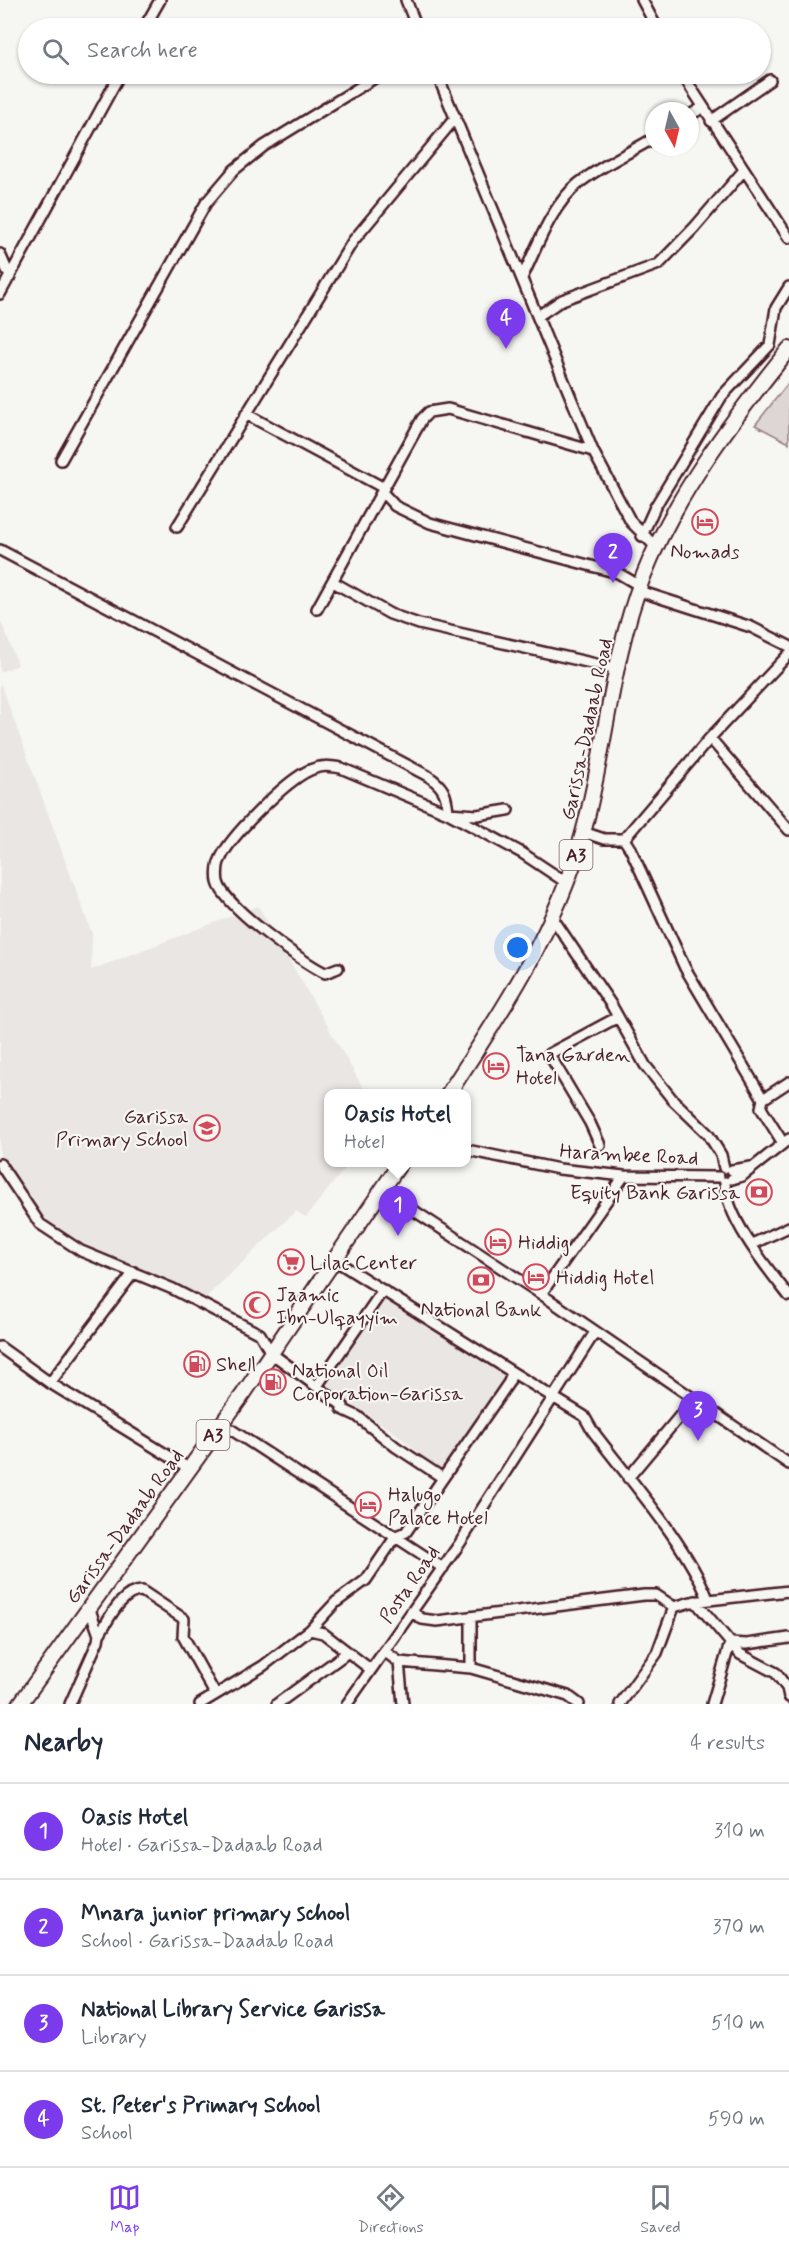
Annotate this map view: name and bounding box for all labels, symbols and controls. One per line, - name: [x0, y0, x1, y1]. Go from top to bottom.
- search box: [18, 18, 771, 84]
- icon: search: [39, 35, 72, 68]
- text: Search here: [87, 37, 198, 65]
- north arrow: [645, 102, 699, 156]
- pin: 4: [486, 300, 526, 349]
- hotel icon: Nomads: [690, 507, 720, 537]
- pin: 2: [594, 534, 632, 583]
- place label: Nomads: [670, 539, 740, 566]
- street label: Garissa-Dadaab Road: [555, 636, 620, 823]
- road number: A3: [560, 840, 592, 870]
- your location: [503, 933, 532, 962]
- place label: Tana Garden Hotel: [516, 1042, 631, 1092]
- hotel icon: Tana Garden Hotel: [481, 1051, 511, 1081]
- popup: [324, 1089, 471, 1167]
- text: Oasis Hotel: [344, 1101, 451, 1129]
- place label: Garissa Primary School: [56, 1104, 189, 1154]
- school or university icon: Garissa Primary School: [192, 1113, 222, 1143]
- text: Hotel: [344, 1129, 385, 1156]
- street label: Harambee Road: [559, 1138, 699, 1173]
- bank icon: Equity Bank Garissa: [744, 1177, 774, 1207]
- place label: Equity Bank Garissa: [570, 1180, 741, 1207]
- pin: 1: [378, 1186, 418, 1236]
- hotel icon: Hiddig: [483, 1227, 513, 1257]
- place label: Hiddig: [518, 1230, 569, 1257]
- supermarket icon: Lilac Center: [276, 1247, 306, 1277]
- place label: Lilac Center: [310, 1250, 417, 1277]
- hotel icon: Hiddig Hotel: [521, 1262, 551, 1292]
- bank icon: National Bank: [466, 1265, 496, 1295]
- place label: Hiddig Hotel: [556, 1265, 654, 1292]
- place label: Jaamic Ibn-Ulqayyim: [276, 1282, 398, 1332]
- mosque icon: Jaamic Ibn-Ulqayyim: [242, 1290, 272, 1320]
- place label: National Bank: [421, 1297, 541, 1324]
- fuel station icon: Shell: [182, 1349, 212, 1379]
- place label: Shell: [216, 1352, 256, 1379]
- place label: National Oil Corporation-Garissa: [292, 1358, 464, 1408]
- fuel station icon: National Oil Corporation-Garissa: [258, 1367, 288, 1397]
- pin: 3: [678, 1392, 718, 1441]
- road number: A3: [196, 1420, 230, 1450]
- street label: Garissa-Dadaab Road: [60, 1444, 191, 1610]
- place label: Halugo Palace Hotel: [388, 1482, 488, 1532]
- hotel icon: Halugo Palace Hotel: [353, 1490, 383, 1520]
- street label: Posta Road: [374, 1541, 447, 1629]
- text: Nearby: [24, 1726, 103, 1760]
- text: 4 results: [690, 1730, 765, 1757]
- text: Oasis Hotel: [81, 1804, 188, 1832]
- text: 1: [39, 1818, 48, 1845]
- text: 310 m: [714, 1818, 765, 1845]
- text: Hotel · Garissa-Dadaab Road: [81, 1832, 322, 1859]
- text: Mnara junior primary school: [81, 1900, 350, 1928]
- text: 2: [39, 1914, 48, 1941]
- text: 370 m: [713, 1914, 765, 1941]
- text: School · Garissa-Daadab Road: [81, 1928, 334, 1955]
- text: National Library Service Garissa: [81, 1996, 385, 2024]
- text: 3: [39, 2010, 48, 2037]
- text: 510 m: [711, 2010, 765, 2037]
- text: Library: [81, 2024, 147, 2051]
- text: St. Peter's Primary School: [81, 2092, 321, 2120]
- text: 4: [38, 2106, 49, 2133]
- text: 590 m: [708, 2106, 765, 2133]
- text: School: [81, 2120, 133, 2147]
- tab: Map: [108, 2181, 141, 2238]
- tab: Directions: [358, 2181, 424, 2238]
- tab: Saved: [640, 2181, 681, 2238]

